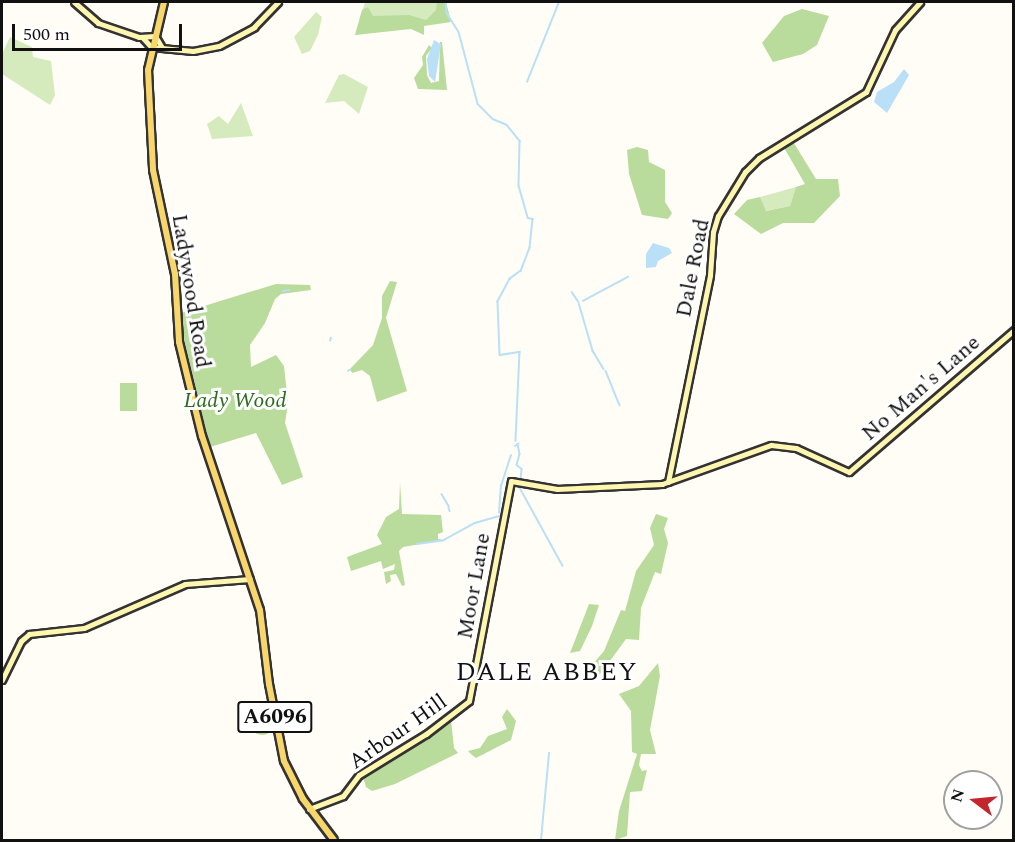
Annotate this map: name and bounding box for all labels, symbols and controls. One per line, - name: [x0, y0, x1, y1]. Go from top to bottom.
- scale bar: [15, 12, 184, 50]
- text: 500 m: [23, 21, 70, 48]
- street label: Ladywood Road: [166, 212, 216, 370]
- street label: Dale Road: [671, 216, 715, 320]
- street label: No Man's Lane: [856, 329, 986, 447]
- park label: Lady Wood: [183, 388, 287, 414]
- street label: Moor Lane: [452, 531, 496, 641]
- district label: DALE ABBEY: [456, 657, 638, 689]
- street label: Arbour Hill: [344, 689, 452, 775]
- road number: A6096: [236, 699, 314, 735]
- north arrow: [943, 770, 1003, 830]
- text: N: [944, 786, 971, 805]

